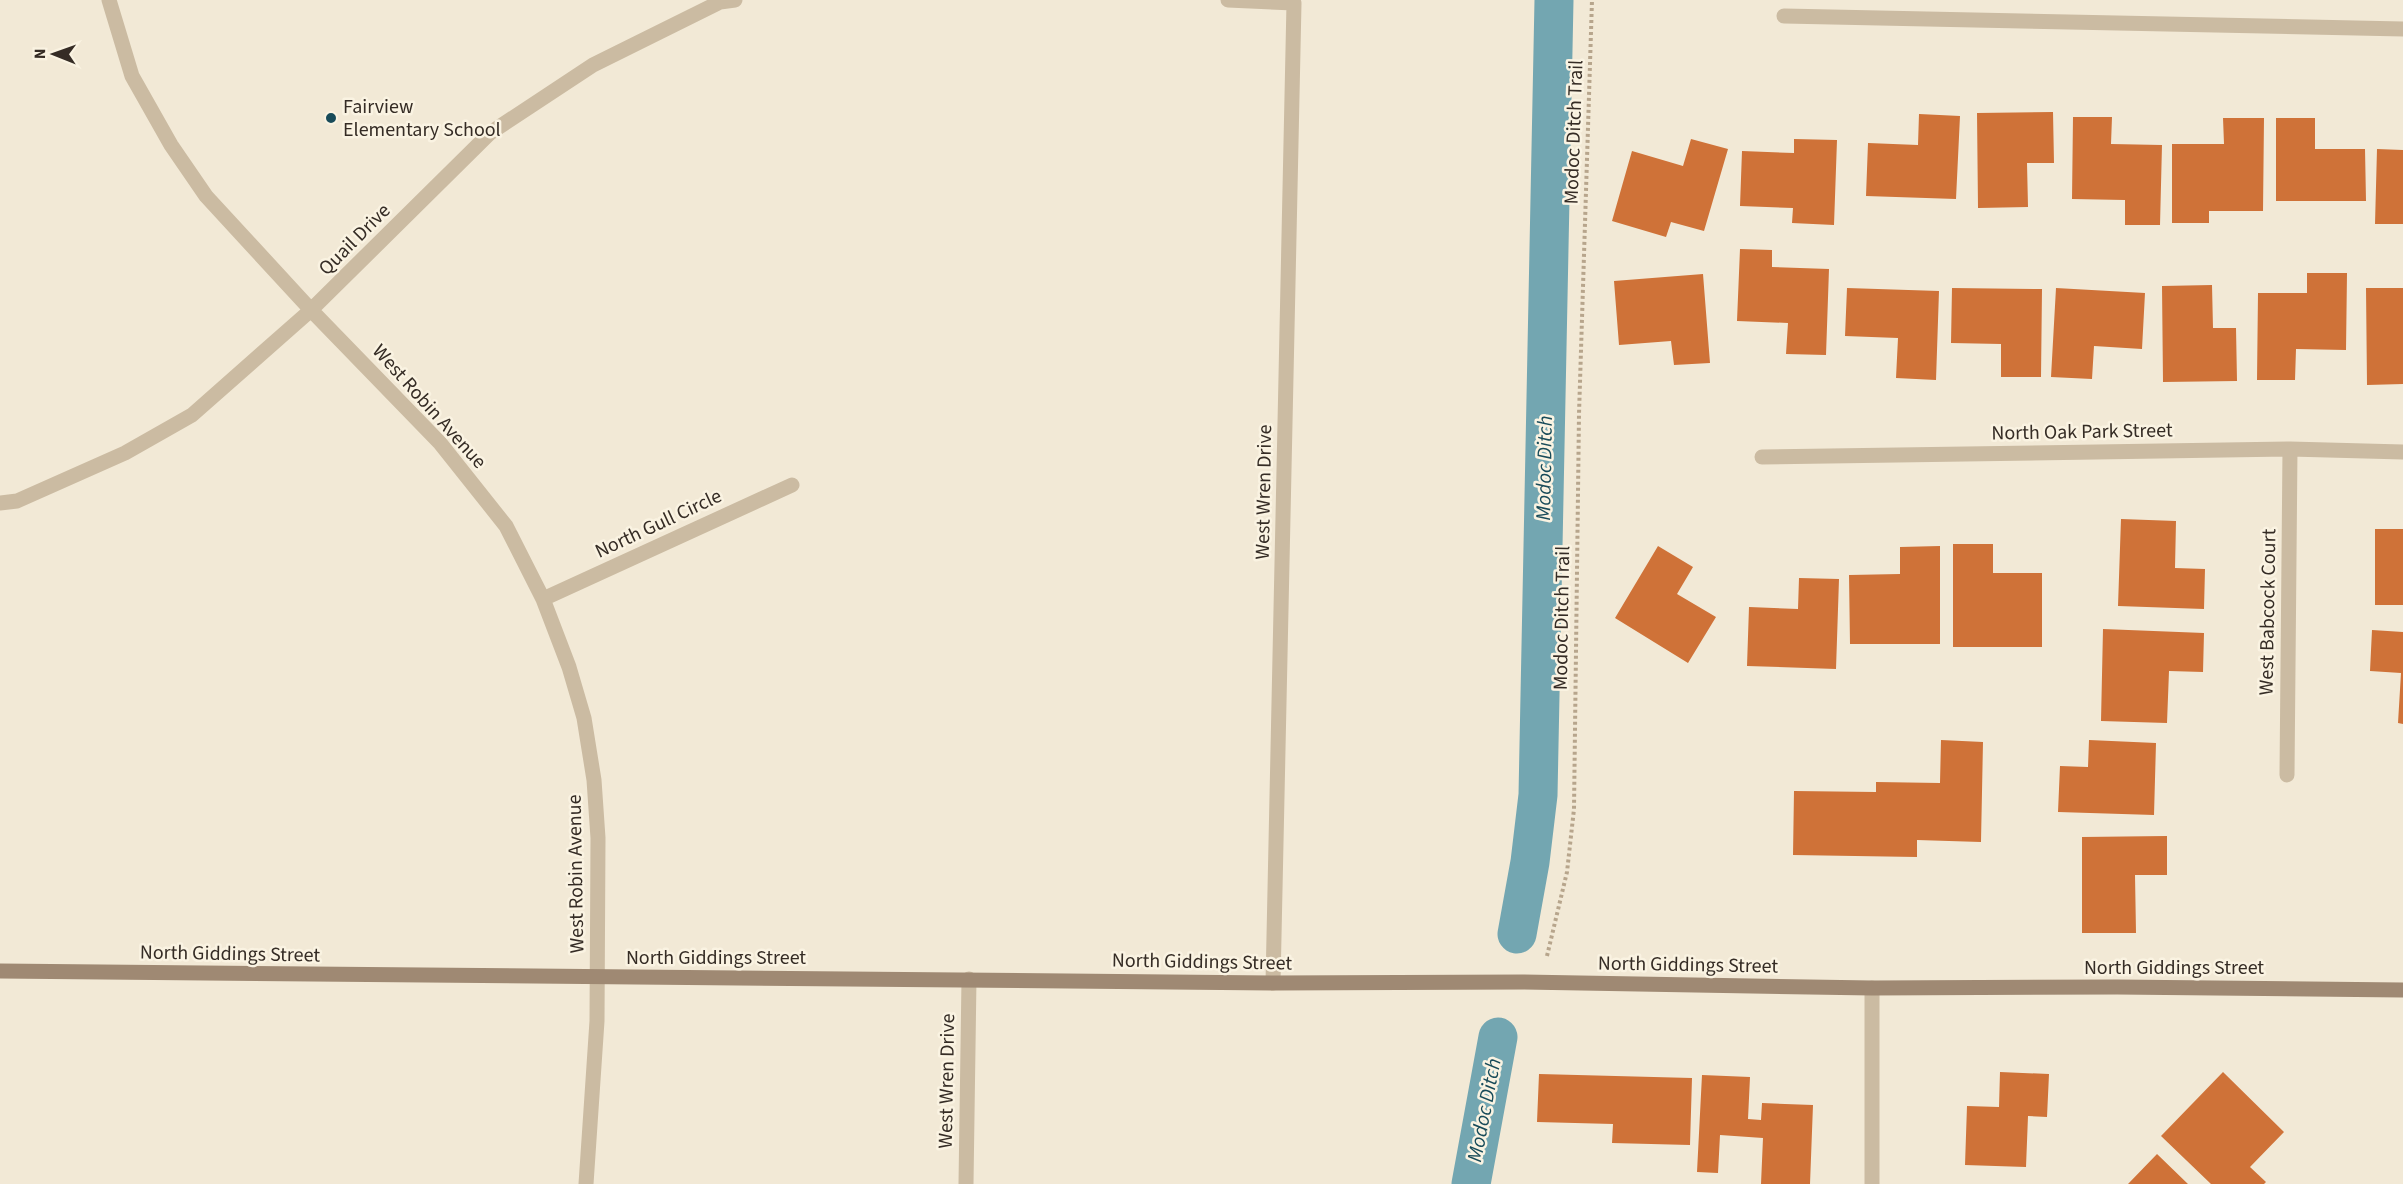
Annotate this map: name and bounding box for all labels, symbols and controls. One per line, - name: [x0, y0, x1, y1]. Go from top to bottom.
- north arrow: [24, 24, 84, 84]
- text: N: [29, 48, 51, 59]
- street label: Modoc Ditch Trail: [1557, 59, 1591, 205]
- place label: Fairview Elementary School: [343, 93, 501, 144]
- marker: Fairview Elementary School: [324, 111, 338, 125]
- street label: Quail Drive: [312, 197, 397, 282]
- street label: West Robin Avenue: [366, 338, 493, 475]
- water label: Modoc Ditch: [1528, 415, 1560, 521]
- street label: North Oak Park Street: [1991, 416, 2173, 448]
- street label: West Wren Drive: [1249, 424, 1279, 560]
- street label: North Gull Circle: [590, 482, 726, 566]
- street label: West Babcock Court: [2253, 528, 2283, 696]
- street label: Modoc Ditch Trail: [1547, 546, 1577, 691]
- street label: West Robin Avenue: [561, 794, 591, 954]
- street label: North Giddings Street: [140, 938, 321, 970]
- street label: North Giddings Street: [626, 944, 806, 972]
- street label: North Giddings Street: [1112, 946, 1293, 978]
- street label: North Giddings Street: [1598, 949, 1779, 981]
- street label: North Giddings Street: [2084, 954, 2264, 982]
- street label: West Wren Drive: [932, 1013, 962, 1149]
- water label: Modoc Ditch: [1459, 1056, 1509, 1164]

